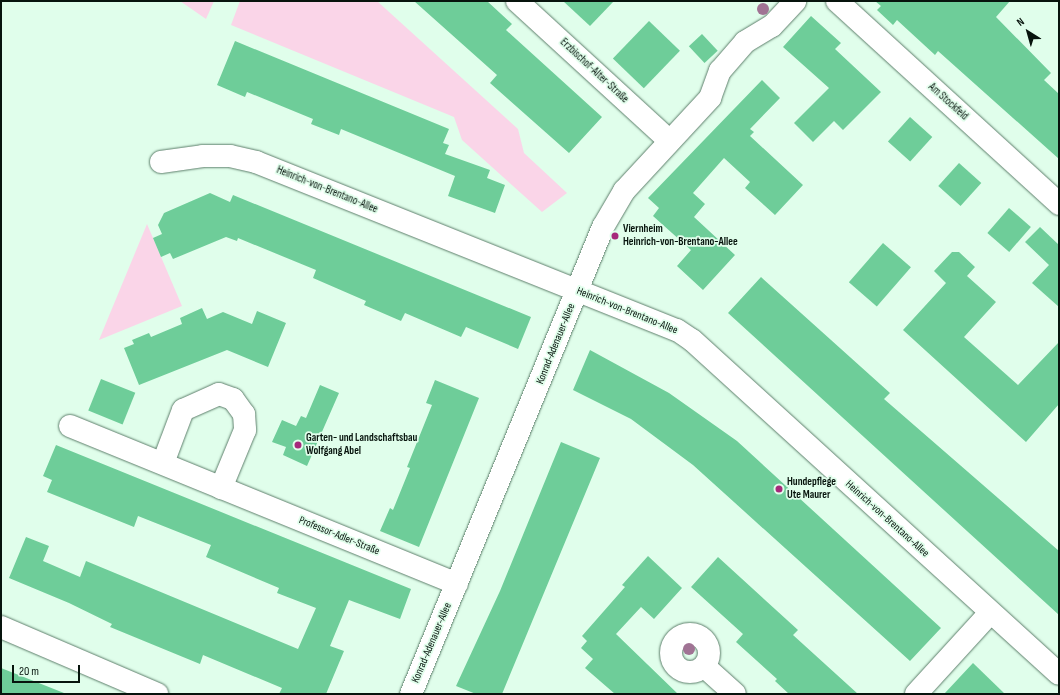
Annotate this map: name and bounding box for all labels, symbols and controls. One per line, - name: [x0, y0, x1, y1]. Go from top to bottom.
- north arrow: [1008, 12, 1048, 52]
- text: N: [1014, 15, 1027, 29]
- street label: Erzbischof-Alter-Straße: [557, 36, 631, 106]
- street label: Am Stockfeld: [925, 81, 971, 123]
- street label: Heinrich-von-Brentano-Allee: [274, 164, 380, 216]
- place label: Viernheim Heinrich-von-Brentano-Allee: [623, 223, 738, 249]
- marker: Viernheim Heinrich-von-Brentano-Allee: [610, 231, 620, 241]
- street label: Heinrich-von-Brentano-Allee: [574, 285, 680, 337]
- street label: Konrad-Adenauer-Allee: [534, 302, 578, 386]
- place label: Garten- und Landschaftsbau Wolfgang Abel: [306, 432, 417, 458]
- marker: Garten- und Landschaftsbau Wolfgang Abel: [293, 440, 303, 450]
- place label: Hundepflege Ute Maurer: [787, 476, 836, 502]
- street label: Heinrich-von-Brentano-Allee: [842, 478, 932, 560]
- marker: Hundepflege Ute Maurer: [774, 484, 784, 494]
- street label: Professor-Adler-Straße: [297, 514, 381, 558]
- street label: Konrad-Adenauer-Allee: [409, 601, 455, 685]
- scale bar: [14, 657, 82, 683]
- text: 20 m: [19, 664, 39, 679]

